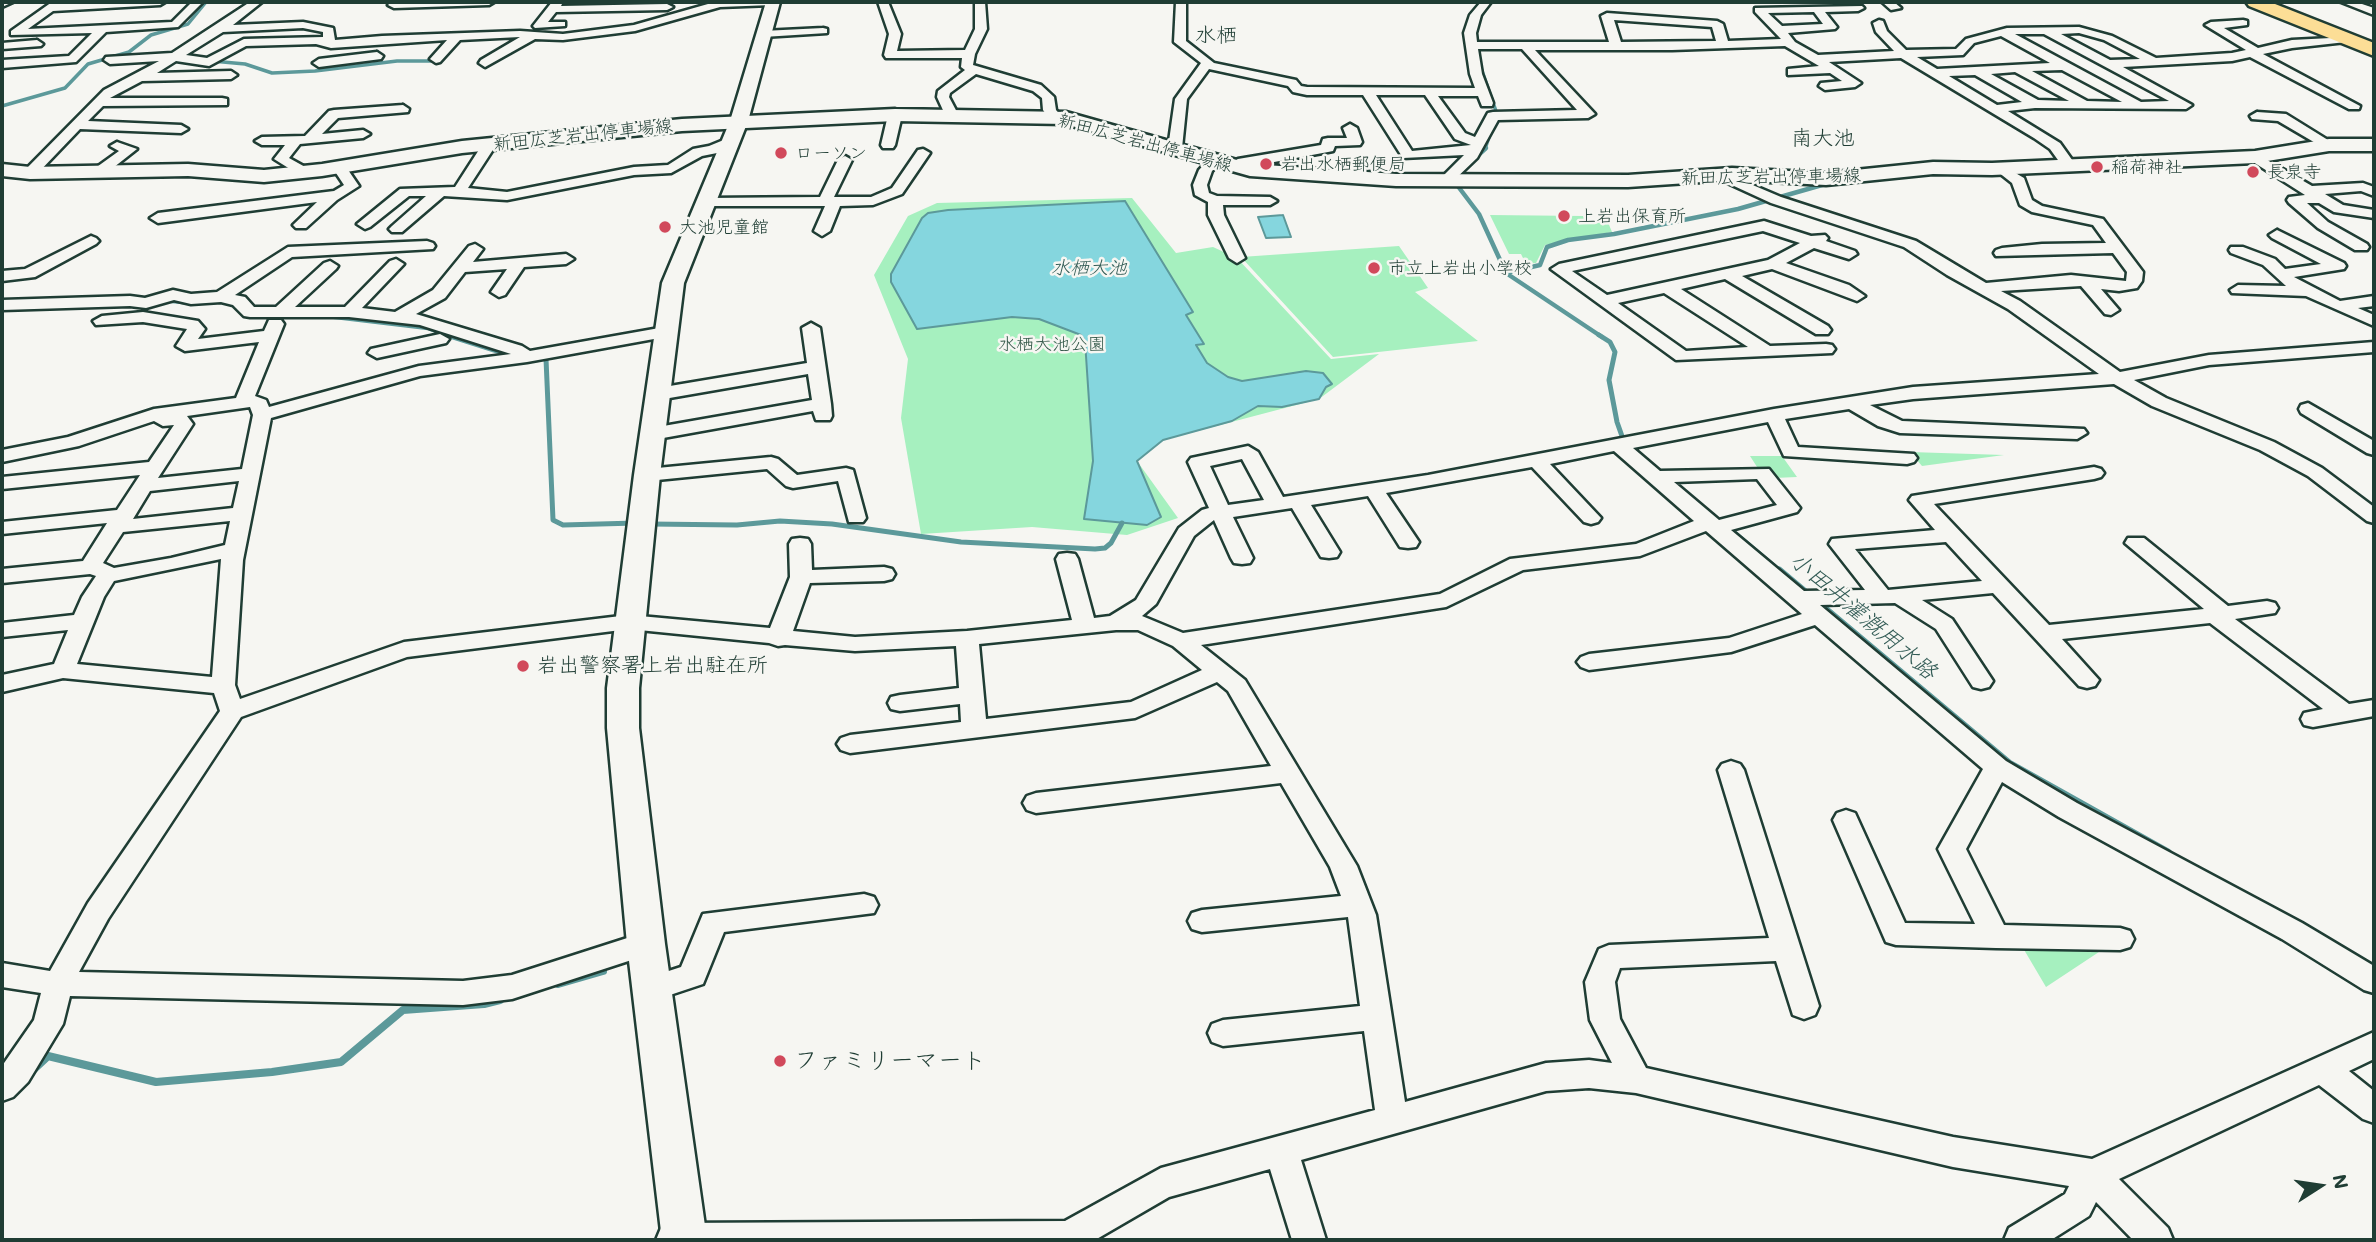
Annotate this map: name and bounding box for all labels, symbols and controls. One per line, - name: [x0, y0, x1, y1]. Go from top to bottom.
- district label: 水栖: [1195, 23, 1237, 49]
- street label: 新田広芝岩出停車場線: [1055, 109, 1235, 177]
- street label: 新田広芝岩出停車場線: [492, 115, 674, 155]
- district label: 南大池: [1792, 126, 1854, 152]
- place label: ローソン: [795, 142, 867, 164]
- marker: ローソン: [773, 145, 789, 161]
- place label: 岩出水栖郵便局: [1280, 153, 1406, 175]
- marker: 岩出水栖郵便局: [1258, 156, 1274, 172]
- place label: 稲荷神社: [2111, 156, 2183, 178]
- marker: 稲荷神社: [2089, 159, 2105, 175]
- place label: 長泉寺: [2267, 161, 2321, 183]
- marker: 長泉寺: [2245, 164, 2261, 180]
- street label: 新田広芝岩出停車場線: [1681, 165, 1861, 189]
- place label: 上岩出保育所: [1578, 205, 1686, 227]
- marker: 上岩出保育所: [1556, 208, 1572, 224]
- place label: 大池児童館: [679, 216, 769, 238]
- marker: 大池児童館: [657, 219, 673, 235]
- water label: 水栖大池: [1051, 257, 1127, 279]
- place label: 市立上岩出小学校: [1388, 257, 1532, 279]
- marker: 市立上岩出小学校: [1366, 260, 1382, 276]
- park label: 水栖大池公園: [998, 333, 1106, 355]
- water label: 小田井灌漑用水路: [1784, 546, 1942, 686]
- place label: 岩出警察署上岩出駐在所: [537, 653, 768, 679]
- marker: 岩出警察署上岩出駐在所: [515, 658, 531, 674]
- place label: ファミリーマート: [794, 1047, 986, 1075]
- marker: ファミリーマート: [772, 1053, 788, 1069]
- north arrow: [2285, 1151, 2355, 1221]
- text: N: [2327, 1172, 2355, 1191]

